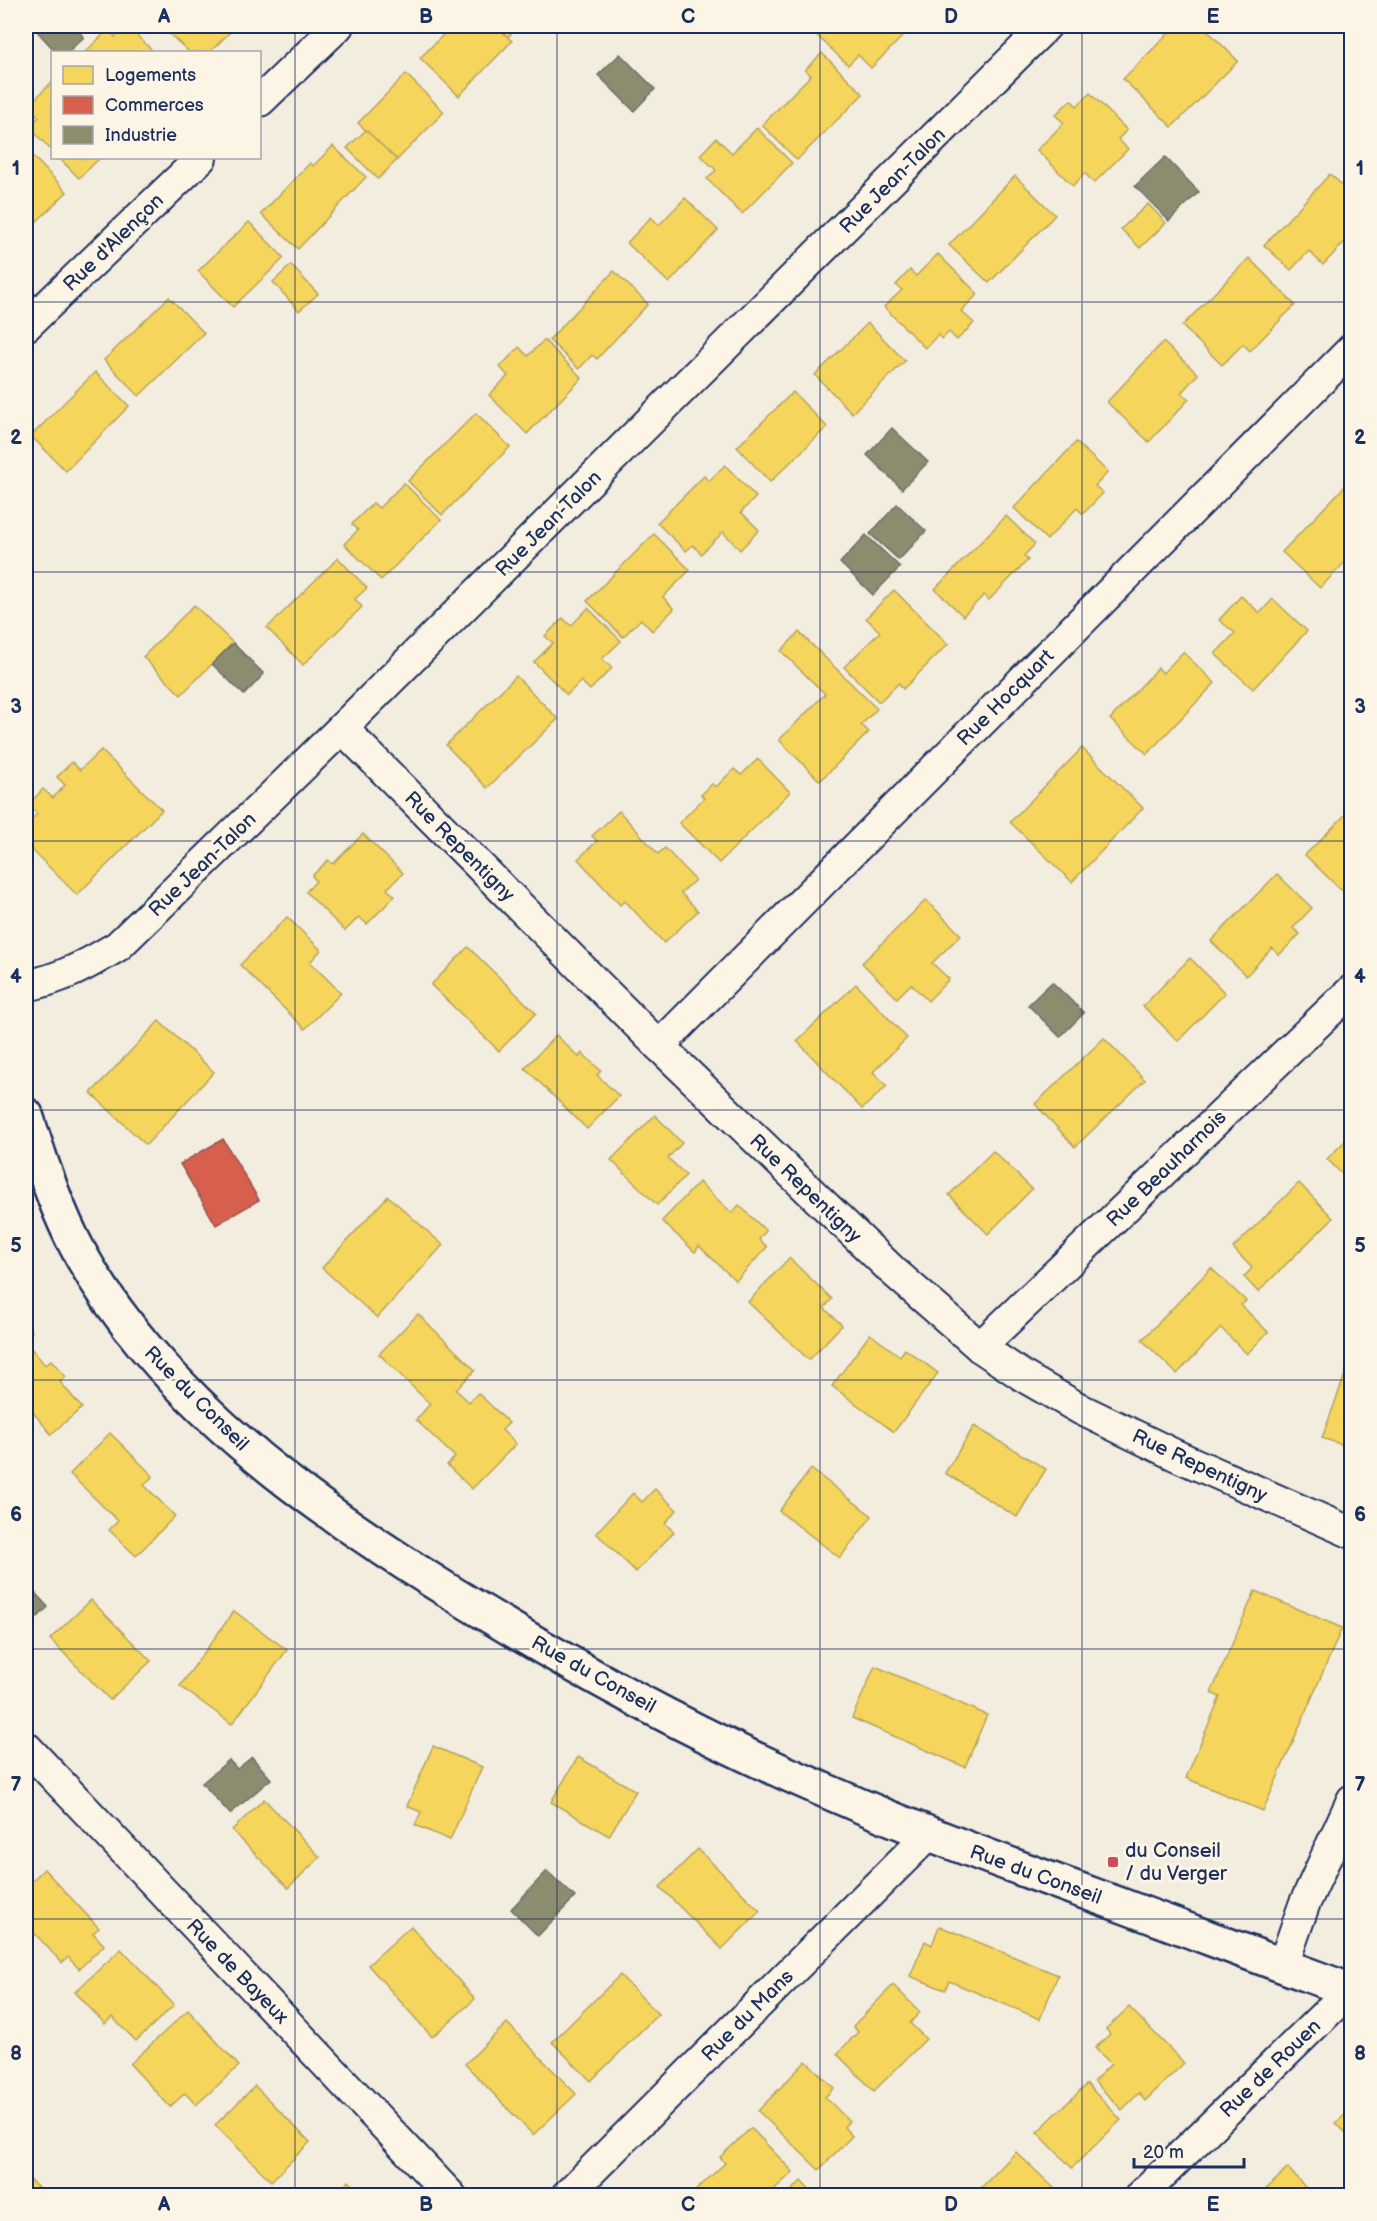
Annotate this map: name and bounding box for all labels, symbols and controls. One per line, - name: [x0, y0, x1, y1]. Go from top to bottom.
- text: A: [157, 5, 171, 29]
- text: B: [419, 5, 433, 29]
- text: C: [681, 5, 695, 29]
- text: D: [944, 5, 958, 29]
- text: E: [1207, 5, 1220, 29]
- legend: [51, 51, 261, 159]
- text: Logements: [105, 65, 196, 86]
- text: Commerces: [105, 95, 204, 116]
- street label: Rue Jean-Talon: [835, 123, 951, 239]
- text: Industrie: [105, 125, 177, 146]
- text: 1: [12, 157, 20, 181]
- text: 1: [1356, 157, 1364, 181]
- street label: Rue d'Alençon: [58, 189, 169, 297]
- text: 2: [10, 426, 22, 450]
- text: 2: [1354, 426, 1366, 450]
- street label: Rue Jean-Talon: [491, 466, 607, 582]
- street label: Rue Hocquart: [952, 644, 1059, 751]
- text: 3: [10, 695, 22, 719]
- text: 3: [1354, 695, 1366, 719]
- street label: Rue Repentigny: [399, 787, 519, 907]
- street label: Rue Jean-Talon: [144, 807, 261, 922]
- text: 4: [10, 965, 22, 989]
- text: 4: [1354, 965, 1366, 989]
- street label: Rue Beauharnois: [1102, 1105, 1232, 1232]
- street label: Rue Repentigny: [744, 1129, 866, 1248]
- text: 5: [10, 1234, 22, 1258]
- text: 5: [1354, 1234, 1366, 1258]
- street label: Rue du Conseil: [139, 1341, 254, 1456]
- street label: Rue Repentigny: [1128, 1424, 1271, 1508]
- text: 6: [10, 1503, 22, 1527]
- text: 6: [1354, 1503, 1366, 1527]
- street label: Rue du Conseil: [527, 1631, 660, 1719]
- text: 7: [10, 1773, 22, 1797]
- text: 7: [1354, 1773, 1366, 1797]
- place label: du Conseil / du Verger: [1125, 1839, 1228, 1886]
- street label: Rue du Conseil: [967, 1840, 1105, 1910]
- marker: du Conseil / du Verger: [1106, 1855, 1120, 1869]
- street label: Rue de Bayeux: [181, 1914, 294, 2030]
- street label: Rue du Mans: [697, 1965, 799, 2067]
- street label: Rue de Rouen: [1215, 2015, 1326, 2123]
- text: 8: [10, 2042, 22, 2066]
- text: 8: [1354, 2042, 1366, 2066]
- scale bar: [1134, 2131, 1244, 2169]
- text: 20 m: [1143, 2142, 1184, 2163]
- text: A: [157, 2193, 171, 2217]
- text: B: [419, 2193, 433, 2217]
- text: C: [681, 2193, 695, 2217]
- text: D: [944, 2193, 958, 2217]
- text: E: [1207, 2193, 1220, 2217]

